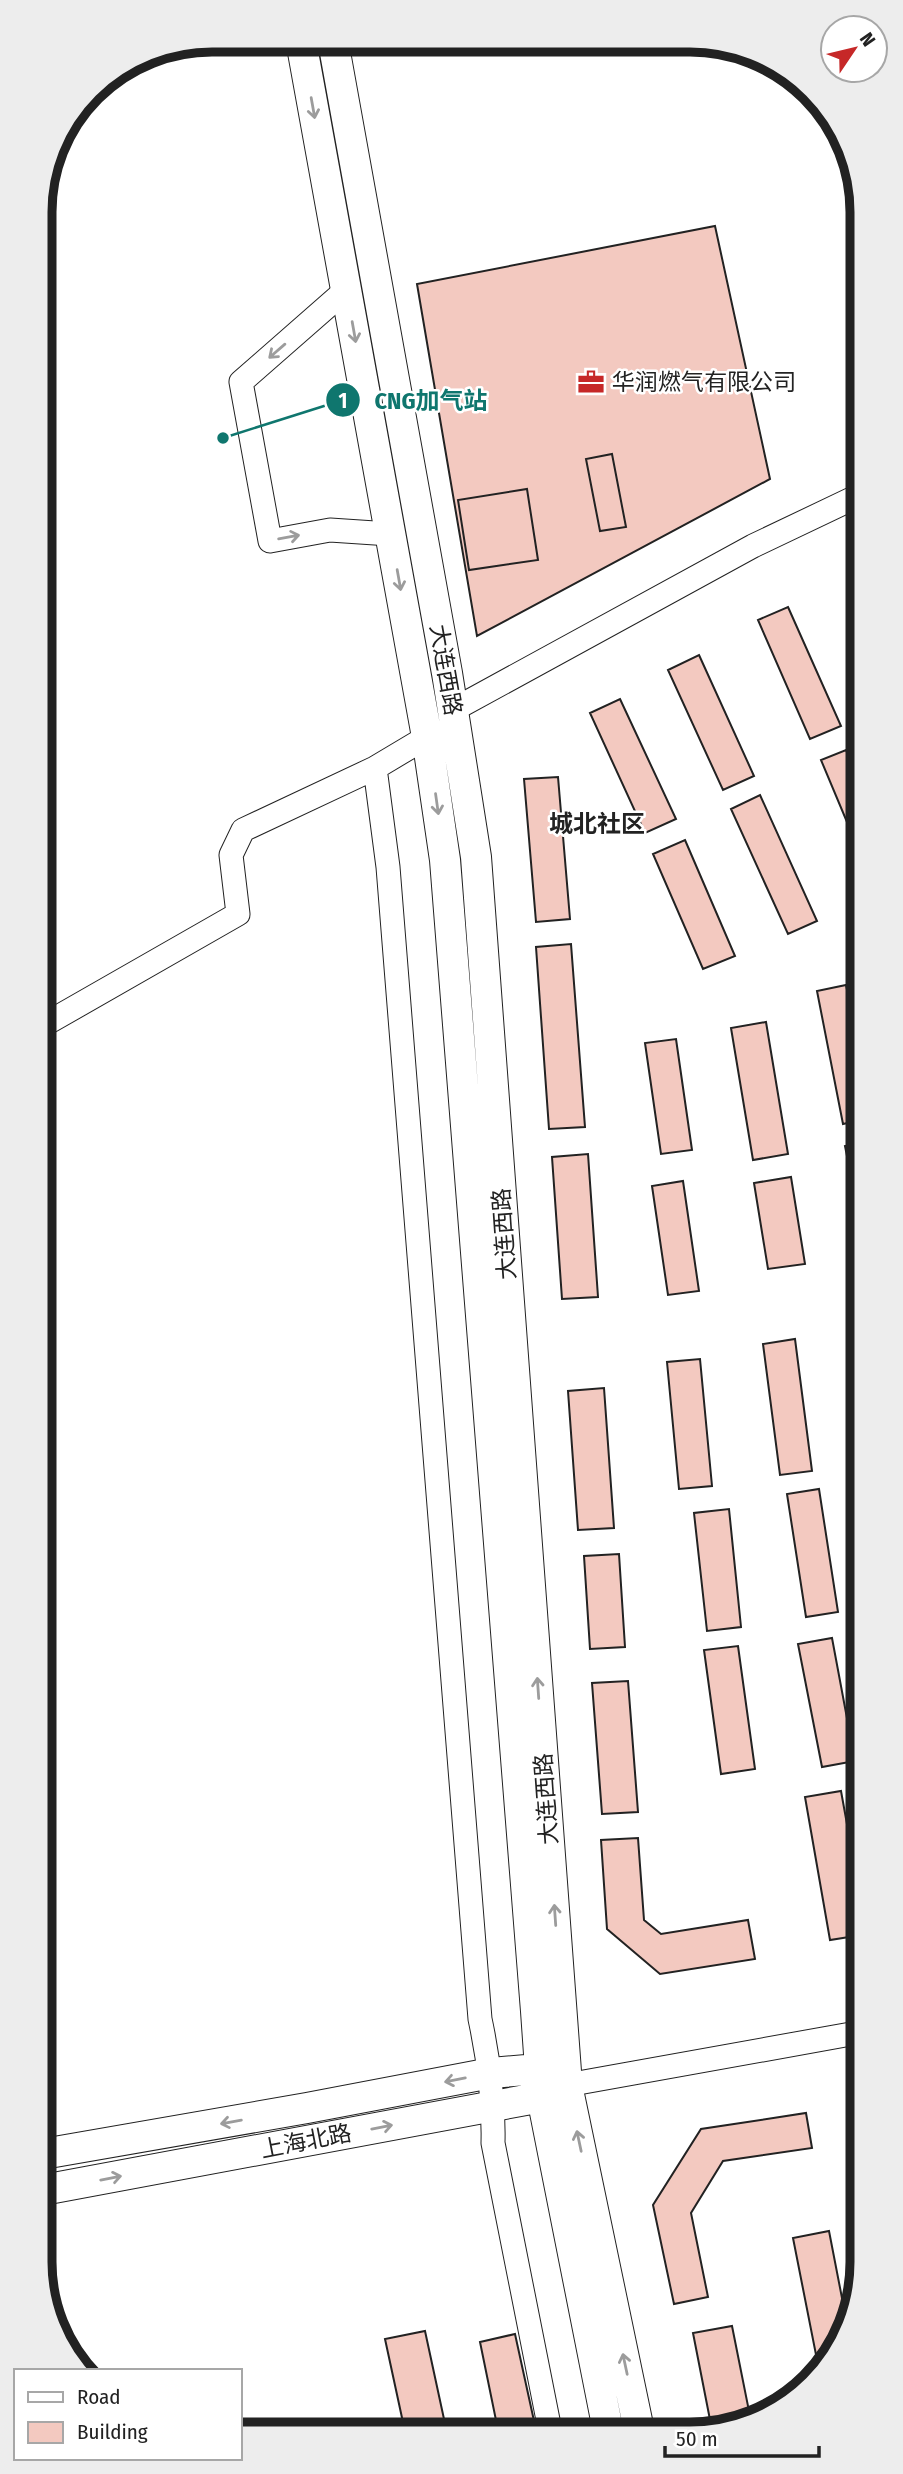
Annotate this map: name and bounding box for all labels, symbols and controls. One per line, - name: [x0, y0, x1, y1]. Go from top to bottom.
- north arrow: [819, 14, 889, 84]
- text: N: [855, 28, 880, 51]
- one-way arrow: [307, 96, 321, 119]
- one-way arrow: [348, 320, 361, 343]
- one-way arrow: [268, 343, 286, 359]
- office icon: 华润燃气有限公司: [576, 367, 606, 397]
- place label: 华润燃气有限公司: [612, 368, 796, 396]
- callout: CNG加气站: [325, 378, 501, 423]
- text: CNG加气站: [374, 387, 488, 415]
- text: 1: [339, 388, 347, 414]
- one-way arrow: [277, 530, 300, 543]
- one-way arrow: [393, 568, 406, 591]
- street label: 大连西路: [424, 622, 468, 718]
- one-way arrow: [430, 792, 443, 815]
- district label: 城北社区: [549, 810, 645, 838]
- street label: 大连西路: [487, 1187, 521, 1281]
- one-way arrow: [531, 1677, 544, 1700]
- street label: 大连西路: [529, 1752, 563, 1846]
- one-way arrow: [548, 1904, 561, 1927]
- one-way arrow: [444, 2073, 466, 2087]
- one-way arrow: [220, 2115, 243, 2129]
- street label: 上海北路: [258, 2118, 354, 2164]
- one-way arrow: [370, 2120, 393, 2133]
- one-way arrow: [571, 2130, 585, 2153]
- one-way arrow: [99, 2171, 122, 2184]
- one-way arrow: [618, 2353, 632, 2376]
- legend: [14, 2369, 242, 2460]
- text: Road: [77, 2384, 121, 2410]
- scale bar: [665, 2414, 819, 2458]
- text: Building: [77, 2419, 148, 2445]
- text: 50 m: [676, 2426, 718, 2452]

